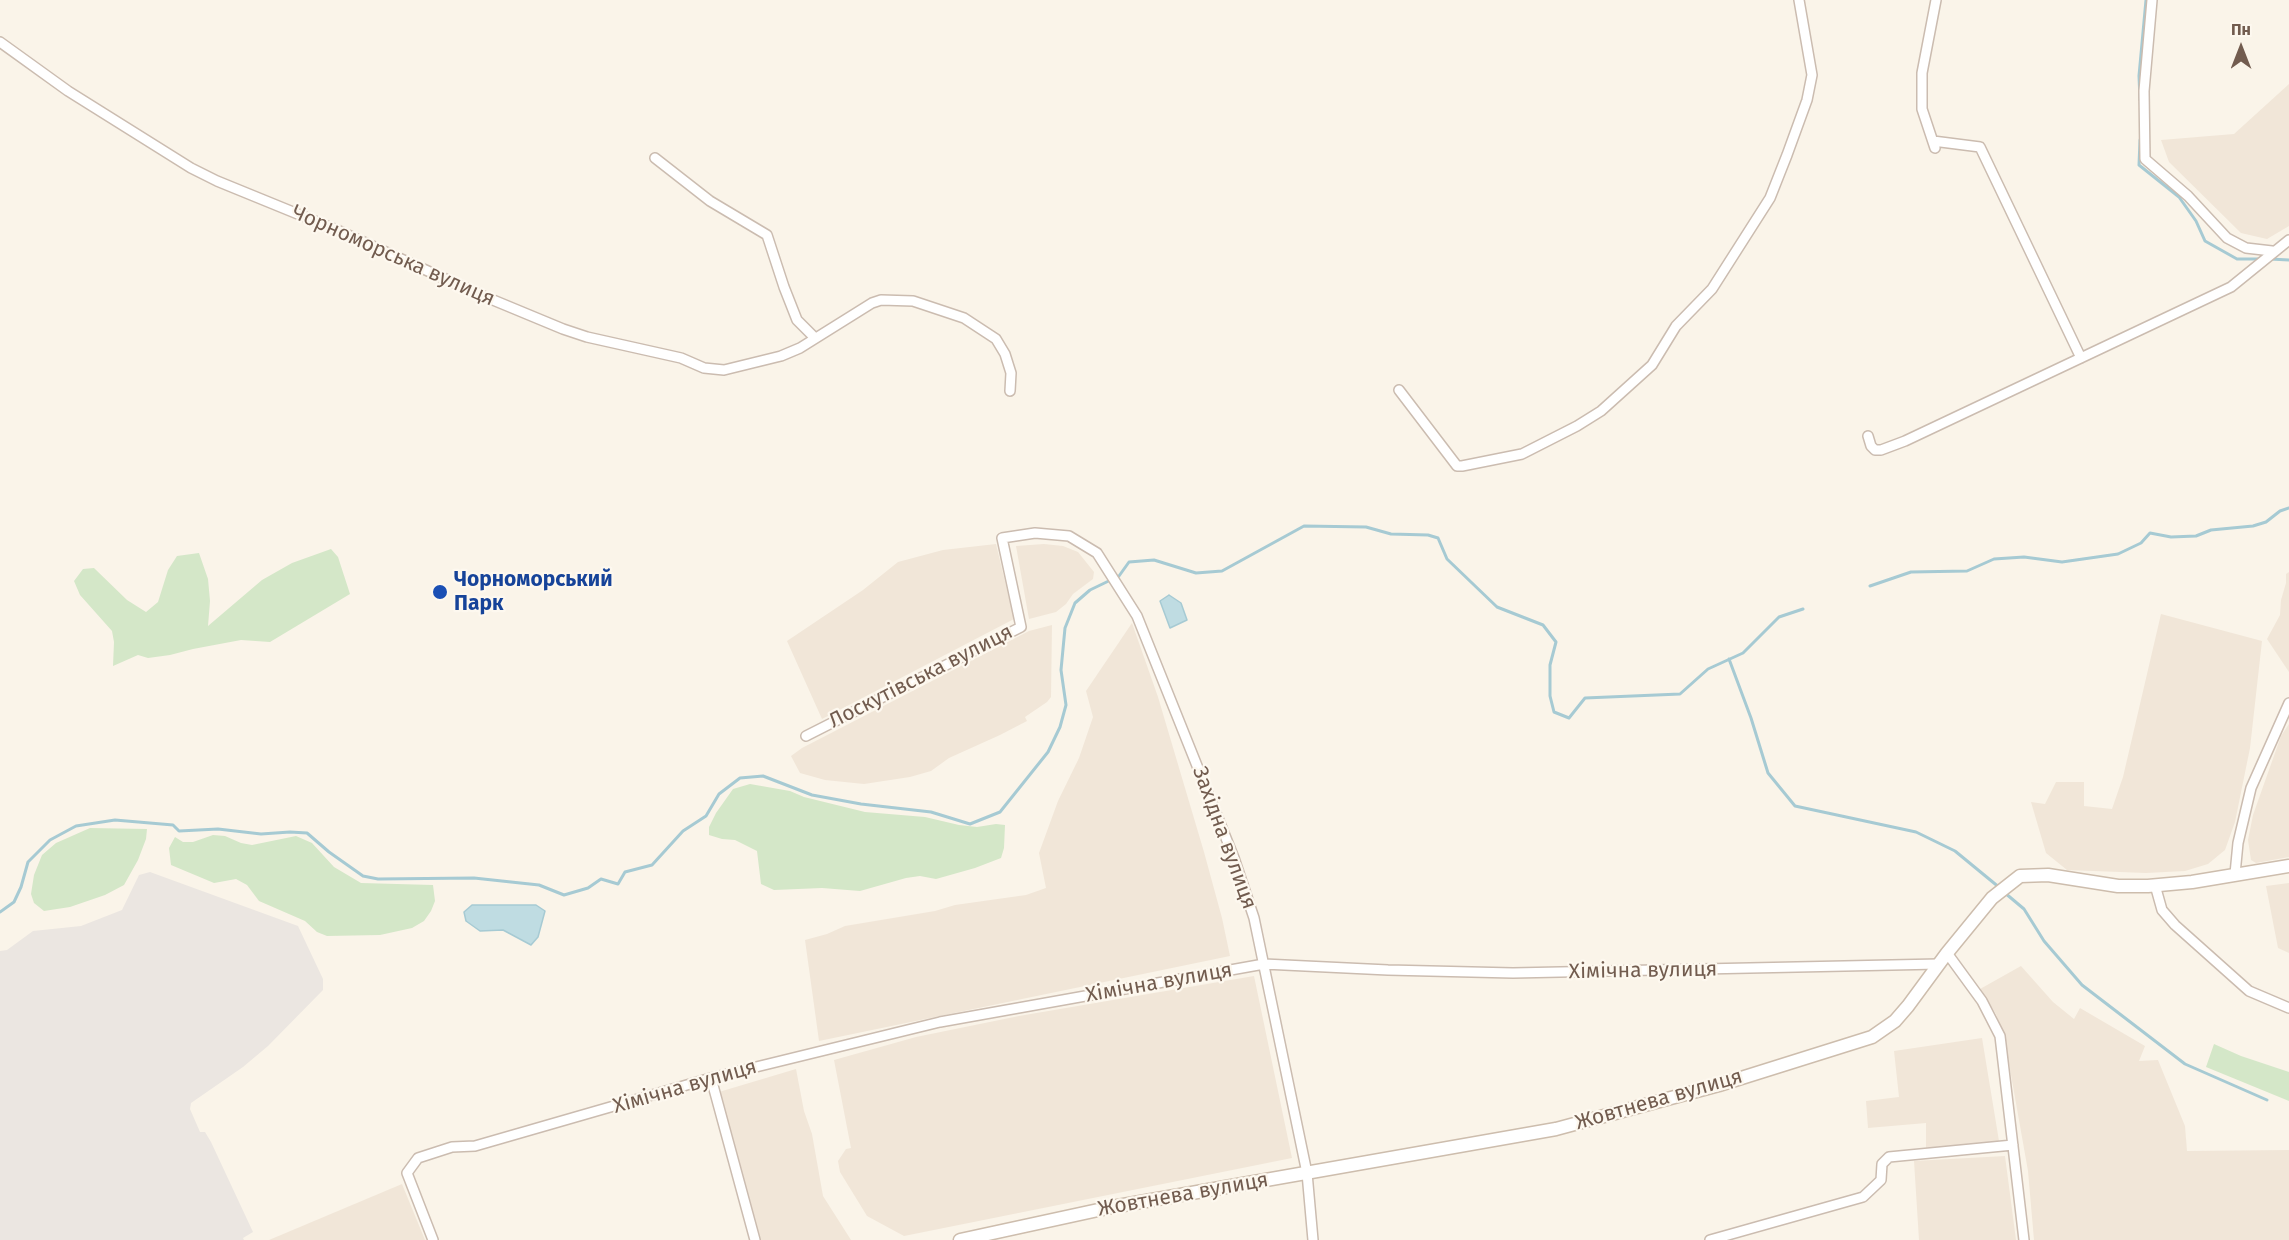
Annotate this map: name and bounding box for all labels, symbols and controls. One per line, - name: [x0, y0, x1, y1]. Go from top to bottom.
- north arrow: [2211, 18, 2271, 78]
- text: Пн: [2231, 20, 2251, 39]
- street label: Чорноморська вулиця: [287, 200, 499, 312]
- place label: Чорноморський Парк: [454, 567, 613, 617]
- marker: Чорноморський Парк: [431, 583, 449, 601]
- street label: Лоскутівська вулиця: [825, 620, 1017, 734]
- street label: Західна вулиця: [1187, 763, 1261, 913]
- street label: Хімічна вулиця: [1569, 957, 1717, 985]
- street label: Хімічна вулиця: [1084, 958, 1234, 1008]
- street label: Хімічна вулиця: [610, 1054, 760, 1120]
- street label: Жовтнева вулиця: [1572, 1064, 1746, 1136]
- street label: Жовтнева вулиця: [1096, 1168, 1270, 1222]

